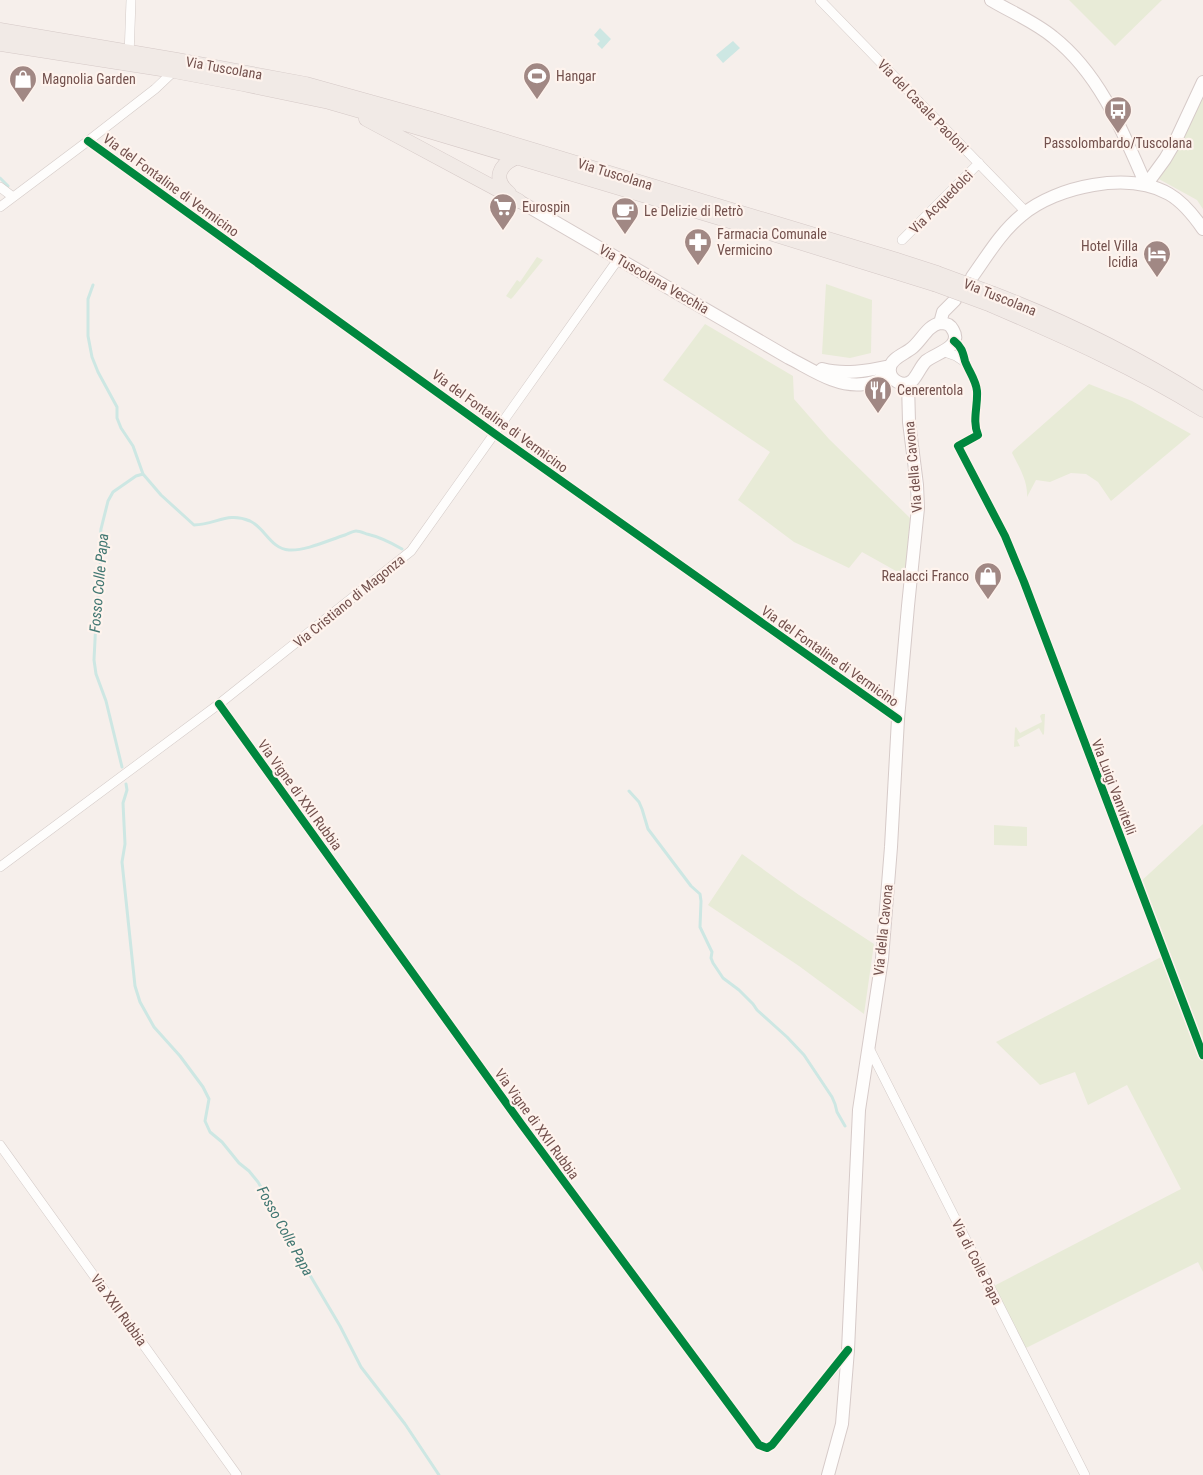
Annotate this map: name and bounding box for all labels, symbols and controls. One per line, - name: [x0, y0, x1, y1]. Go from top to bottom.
- street label: Via Tuscolana: [184, 53, 264, 83]
- street label: Via del Casale Paoloni: [874, 56, 972, 156]
- sports icon: Hangar: [522, 61, 552, 100]
- shop icon: Magnolia Garden: [8, 64, 38, 103]
- place label: Hangar: [556, 68, 596, 84]
- place label: Magnolia Garden: [42, 71, 136, 87]
- bus stop icon: Passolombardo/Tuscolana: [1103, 95, 1133, 134]
- street label: Via del Fontaline di Vermicino: [100, 130, 242, 240]
- place label: Passolombardo/Tuscolana: [1044, 135, 1192, 151]
- street label: Via Tuscolana: [576, 155, 654, 193]
- street label: Via Acquedolci: [906, 167, 976, 237]
- supermarket icon: Eurospin: [488, 192, 518, 231]
- cafe icon: Le Delizie di Retrò: [610, 196, 640, 235]
- place label: Eurospin: [522, 199, 570, 215]
- place label: Le Delizie di Retrò: [644, 203, 743, 219]
- place label: Farmacia Comunale Vermicino: [717, 226, 827, 258]
- pharmacy icon: Farmacia Comunale Vermicino: [683, 227, 713, 266]
- place label: Hotel Villa Icidia: [1081, 238, 1138, 270]
- hotel icon: Hotel Villa Icidia: [1142, 239, 1172, 278]
- street label: Via Tuscolana Vecchia: [596, 241, 712, 317]
- street label: Via Tuscolana: [961, 275, 1039, 319]
- street label: Via del Fontaline di Vermicino: [429, 366, 571, 476]
- restaurant icon: Cenerentola: [863, 375, 893, 414]
- place label: Cenerentola: [897, 382, 963, 398]
- street label: Via della Cavona: [901, 421, 925, 513]
- water label: Fosso Colle Papa: [86, 533, 112, 633]
- street label: Via Cristiano di Magonza: [290, 551, 408, 651]
- shop icon: Realacci Franco: [973, 561, 1003, 600]
- place label: Realacci Franco: [881, 568, 969, 584]
- street label: Via del Fontaline di Vermicino: [758, 602, 902, 710]
- street label: Via Vigne di XXII Rubbia: [255, 737, 345, 853]
- street label: Via Luigi Vanvitelli: [1088, 737, 1140, 837]
- street label: Via della Cavona: [870, 884, 896, 976]
- street label: Via Vigne di XXII Rubbia: [492, 1066, 582, 1182]
- water label: Fosso Colle Papa: [253, 1183, 317, 1279]
- street label: Via di Colle Papa: [949, 1217, 1005, 1307]
- street label: Via XXII Rubbia: [88, 1271, 150, 1349]

